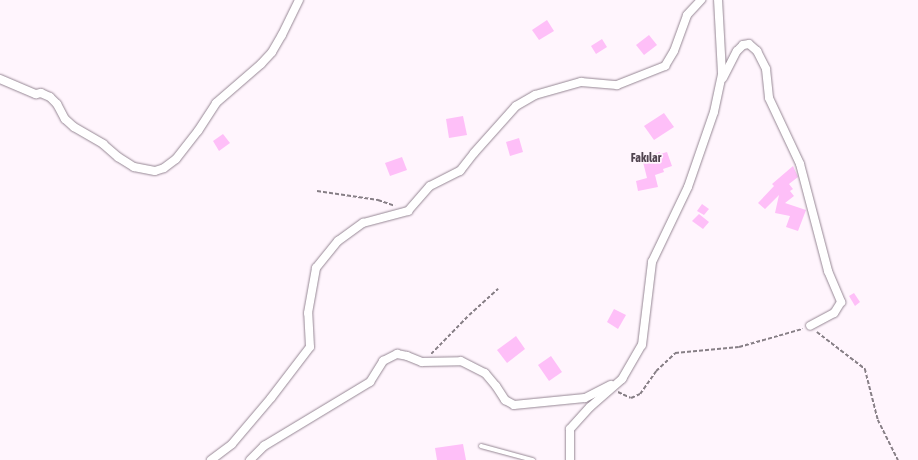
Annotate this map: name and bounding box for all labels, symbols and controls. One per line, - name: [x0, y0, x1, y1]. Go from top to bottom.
- district label: Fakılar: [631, 152, 661, 166]

